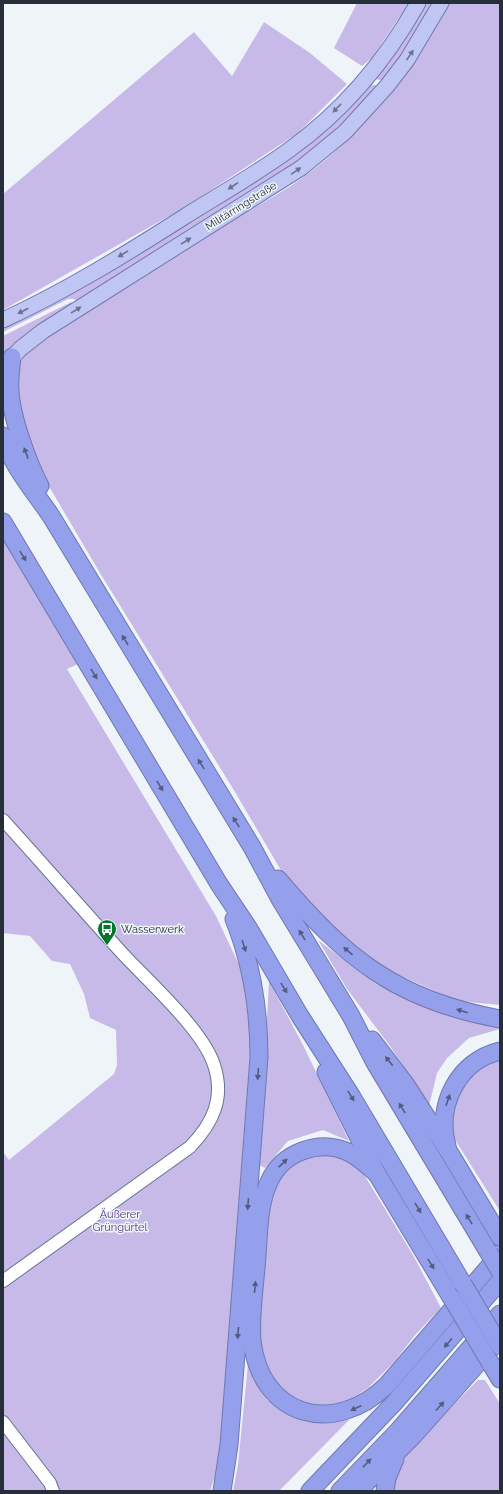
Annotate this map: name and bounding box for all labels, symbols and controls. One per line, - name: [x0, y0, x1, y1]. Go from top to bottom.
- one-way arrow: [406, 50, 414, 60]
- one-way arrow: [333, 103, 342, 113]
- one-way arrow: [290, 167, 301, 175]
- street label: Militärringstraße: [203, 179, 280, 233]
- one-way arrow: [227, 182, 239, 189]
- one-way arrow: [181, 237, 191, 245]
- one-way arrow: [117, 251, 129, 258]
- one-way arrow: [71, 306, 81, 314]
- one-way arrow: [17, 307, 29, 314]
- one-way arrow: [23, 447, 29, 459]
- one-way arrow: [19, 551, 27, 561]
- one-way arrow: [122, 634, 129, 646]
- one-way arrow: [90, 668, 97, 680]
- one-way arrow: [197, 758, 204, 770]
- one-way arrow: [157, 780, 164, 792]
- one-way arrow: [233, 816, 240, 828]
- bus stop icon: Wasserwerk: [96, 918, 118, 946]
- place label: Wasserwerk: [121, 923, 184, 936]
- one-way arrow: [298, 929, 305, 941]
- one-way arrow: [241, 940, 247, 952]
- one-way arrow: [342, 947, 353, 956]
- one-way arrow: [280, 982, 287, 994]
- one-way arrow: [456, 1008, 468, 1014]
- one-way arrow: [385, 1056, 393, 1067]
- one-way arrow: [254, 1068, 261, 1080]
- one-way arrow: [348, 1090, 355, 1102]
- one-way arrow: [445, 1094, 451, 1106]
- one-way arrow: [399, 1102, 406, 1114]
- one-way arrow: [278, 1158, 288, 1168]
- one-way arrow: [245, 1198, 252, 1210]
- one-way arrow: [414, 1202, 421, 1214]
- park label: Äußerer Grüngürtel: [93, 1208, 147, 1234]
- one-way arrow: [466, 1213, 473, 1225]
- one-way arrow: [428, 1258, 435, 1270]
- one-way arrow: [251, 1281, 258, 1293]
- one-way arrow: [234, 1327, 241, 1339]
- one-way arrow: [443, 1337, 452, 1348]
- one-way arrow: [435, 1401, 445, 1411]
- one-way arrow: [350, 1405, 361, 1411]
- one-way arrow: [362, 1458, 372, 1468]

